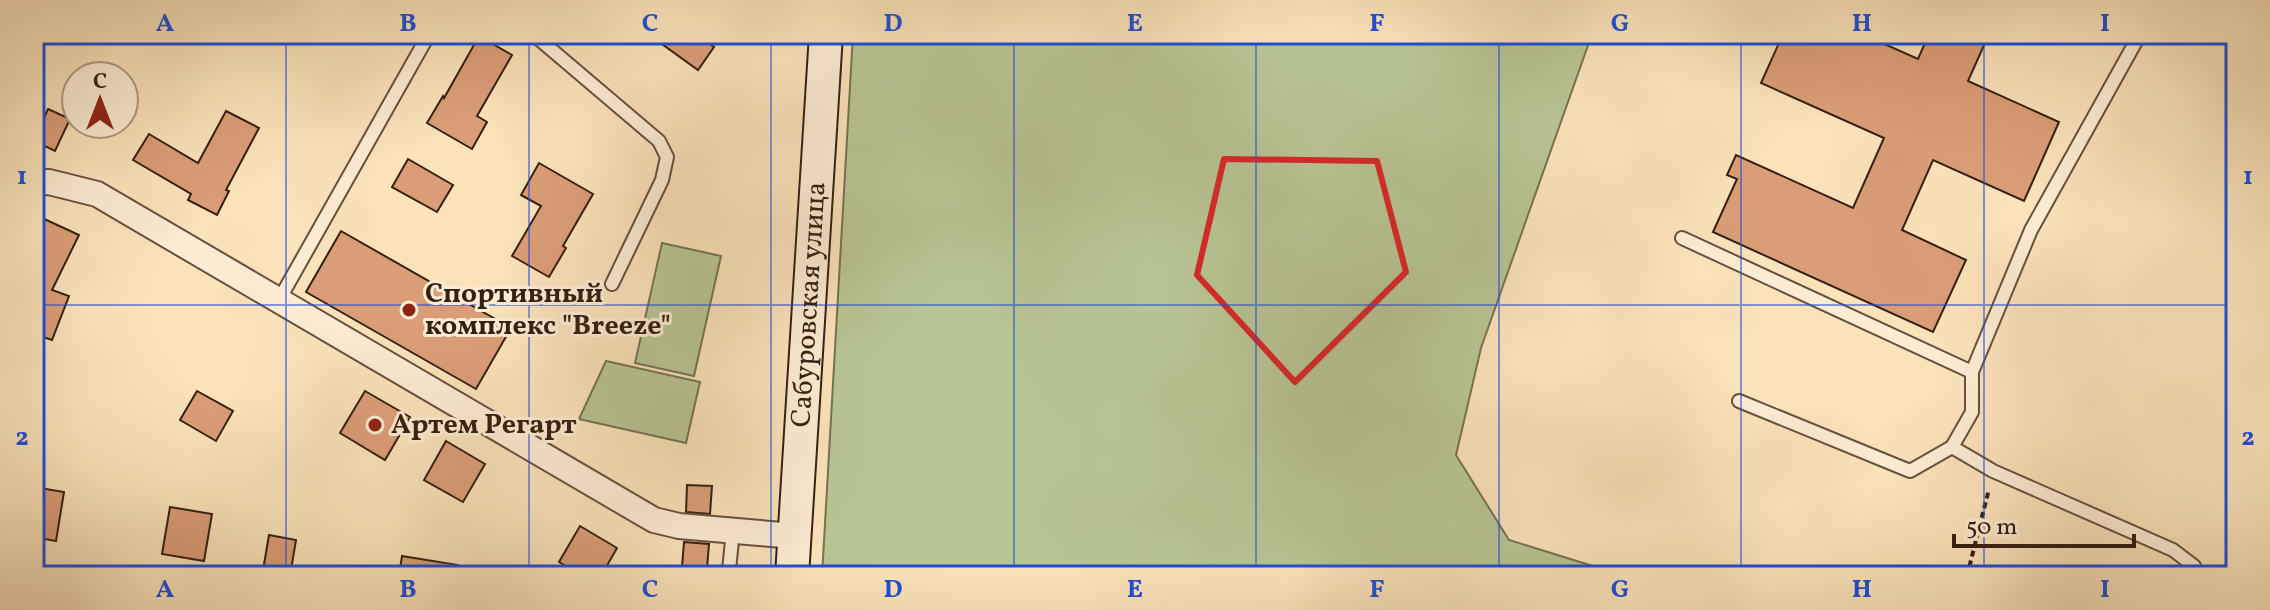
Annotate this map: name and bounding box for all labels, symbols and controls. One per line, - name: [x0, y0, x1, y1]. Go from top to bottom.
- text: A: [156, 6, 175, 42]
- text: B: [399, 6, 417, 42]
- text: C: [642, 6, 658, 42]
- text: D: [883, 6, 903, 42]
- text: E: [1127, 6, 1143, 42]
- text: F: [1369, 6, 1385, 42]
- text: G: [1611, 6, 1629, 42]
- text: H: [1852, 6, 1872, 42]
- text: I: [2100, 6, 2110, 42]
- north arrow: [60, 60, 140, 140]
- text: С: [93, 67, 107, 98]
- text: 1: [17, 159, 27, 195]
- text: 1: [2243, 159, 2253, 195]
- street label: Сабуровская улица: [782, 181, 836, 428]
- place label: Спортивный комплекс "Breeze": [425, 275, 671, 346]
- marker: Спортивный комплекс "Breeze": [400, 301, 418, 319]
- place label: Артем Регарт: [391, 406, 577, 445]
- marker: Артем Регарт: [366, 416, 384, 434]
- text: 2: [15, 420, 29, 456]
- text: 2: [2241, 420, 2255, 456]
- scale bar: [1954, 498, 2134, 548]
- text: 50 m: [1966, 511, 2018, 545]
- text: A: [156, 572, 175, 608]
- text: B: [399, 572, 417, 608]
- text: C: [642, 572, 658, 608]
- text: D: [883, 572, 903, 608]
- text: E: [1127, 572, 1143, 608]
- text: F: [1369, 572, 1385, 608]
- text: G: [1611, 572, 1629, 608]
- text: H: [1852, 572, 1872, 608]
- text: I: [2100, 572, 2110, 608]

